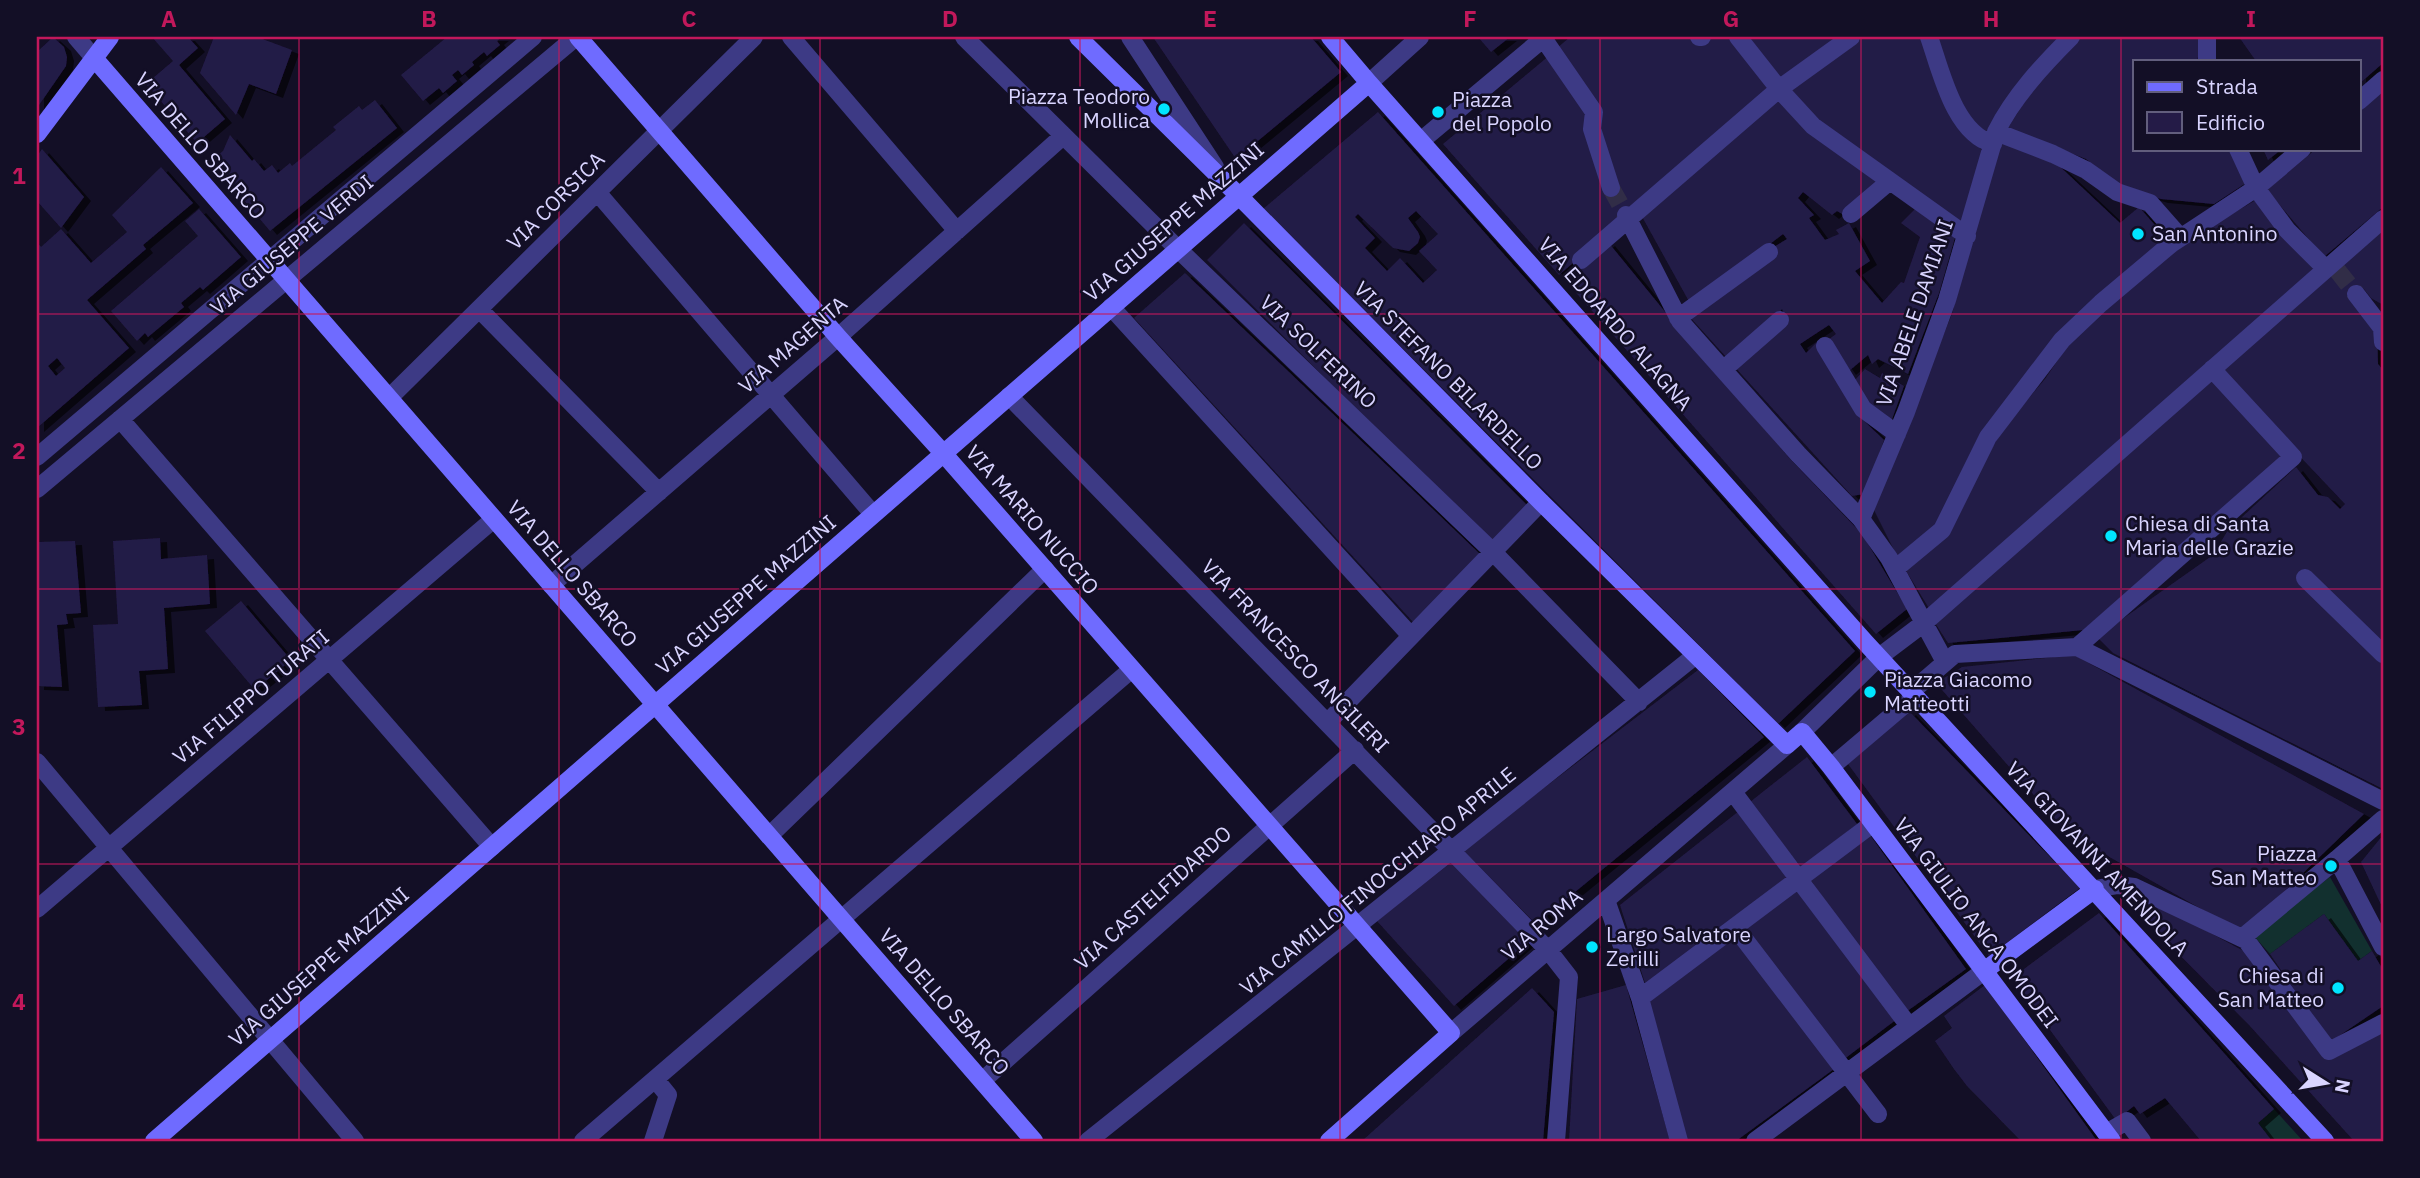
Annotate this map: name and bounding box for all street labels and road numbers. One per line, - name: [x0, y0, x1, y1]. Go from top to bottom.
- street label: VIA DELLO SBARCO: [129, 66, 272, 225]
- street label: VIA GIUSEPPE MAZZINI: [1077, 135, 1269, 307]
- street label: VIA CORSICA: [500, 145, 610, 255]
- street label: VIA GIUSEPPE VERDI: [204, 168, 379, 321]
- street label: VIA ABELE DAMIANI: [1869, 215, 1959, 410]
- street label: VIA EDOARDO ALAGNA: [1532, 230, 1699, 416]
- street label: VIA STEFANO BILARDELLO: [1348, 275, 1549, 476]
- street label: VIA SOLFERINO: [1254, 288, 1383, 414]
- street label: VIA MAGENTA: [732, 289, 853, 399]
- street label: VIA MARIO NUCCIO: [960, 438, 1106, 600]
- street label: VIA DELLO SBARCO: [501, 494, 644, 653]
- street label: VIA GIUSEPPE MAZZINI: [649, 508, 841, 680]
- street label: VIA FRANCESCO ANGILERI: [1196, 552, 1396, 758]
- street label: VIA FILIPPO TURATI: [166, 623, 334, 770]
- street label: VIA GIOVANNI AMENDOLA: [2000, 755, 2195, 962]
- street label: VIA CAMILLO FINOCCHIARO APRILE: [1233, 760, 1521, 1001]
- street label: VIA GIULIO ANCA OMODEI: [1888, 811, 2065, 1033]
- street label: VIA CASTELFIDARDO: [1068, 819, 1237, 975]
- street label: VIA GIUSEPPE MAZZINI: [222, 880, 414, 1052]
- street label: VIA ROMA: [1495, 882, 1588, 967]
- street label: VIA DELLO SBARCO: [873, 922, 1016, 1081]

